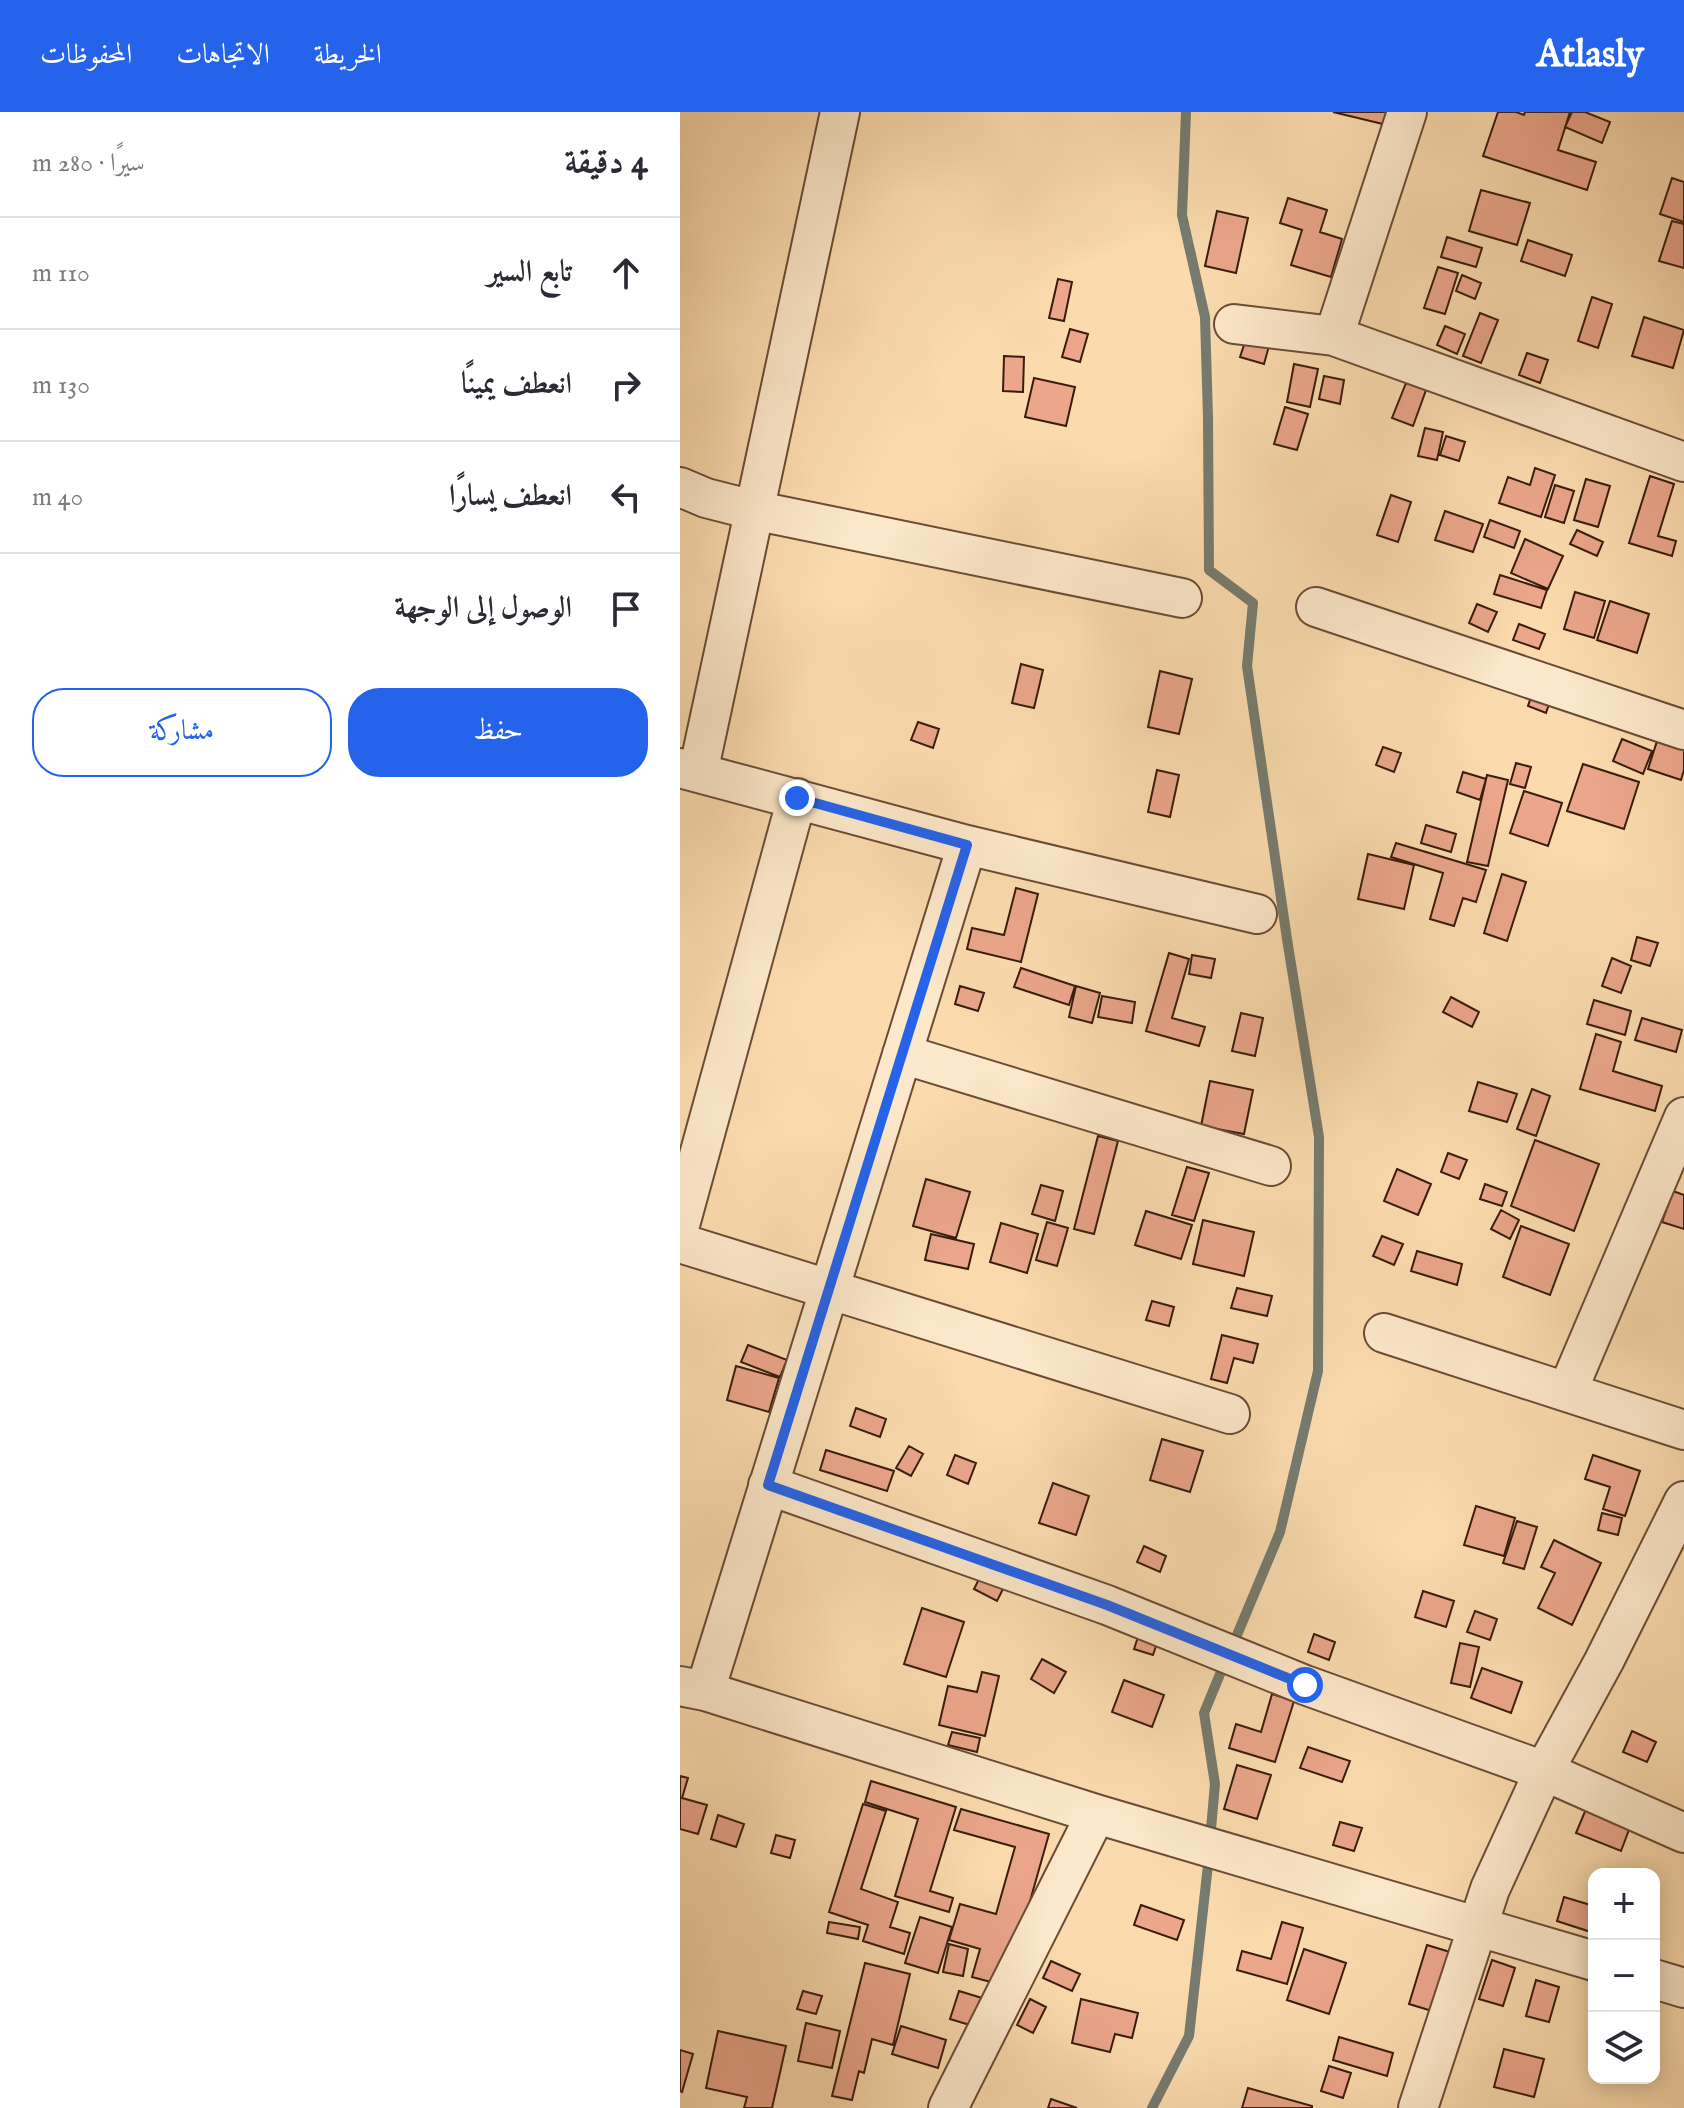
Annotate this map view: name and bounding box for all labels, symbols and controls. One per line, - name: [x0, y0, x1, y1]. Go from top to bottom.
- text: Atlasly: [1536, 32, 1644, 80]
- text: المحفوظات: [40, 38, 132, 73]
- text: الاتجاهات: [176, 38, 270, 73]
- text: الخريطة: [314, 38, 382, 73]
- text: 4 دقيقة: [565, 141, 648, 184]
- text: سيرًا · 280 m: [32, 147, 145, 180]
- icon: ahead: [604, 251, 648, 295]
- text: تابع السير: [487, 254, 572, 292]
- text: 110 m: [32, 257, 90, 290]
- icon: right: [604, 363, 648, 407]
- text: انعطف يمينًا: [461, 366, 572, 404]
- text: 130 m: [32, 369, 90, 402]
- icon: left: [604, 475, 648, 519]
- text: انعطف يسارًا: [449, 478, 572, 516]
- text: 40 m: [32, 481, 83, 514]
- icon: arrive: [604, 587, 648, 631]
- text: الوصول إلى الوجهة: [395, 590, 572, 628]
- button: مشاركة: [32, 688, 332, 777]
- button: حفظ: [348, 688, 648, 777]
- route end: [779, 780, 815, 816]
- route start: [1287, 1667, 1323, 1703]
- map controls: [1588, 1868, 1660, 2084]
- button: +: [1588, 1868, 1660, 1940]
- button: −: [1588, 1940, 1660, 2012]
- button: layers: [1588, 2012, 1660, 2084]

